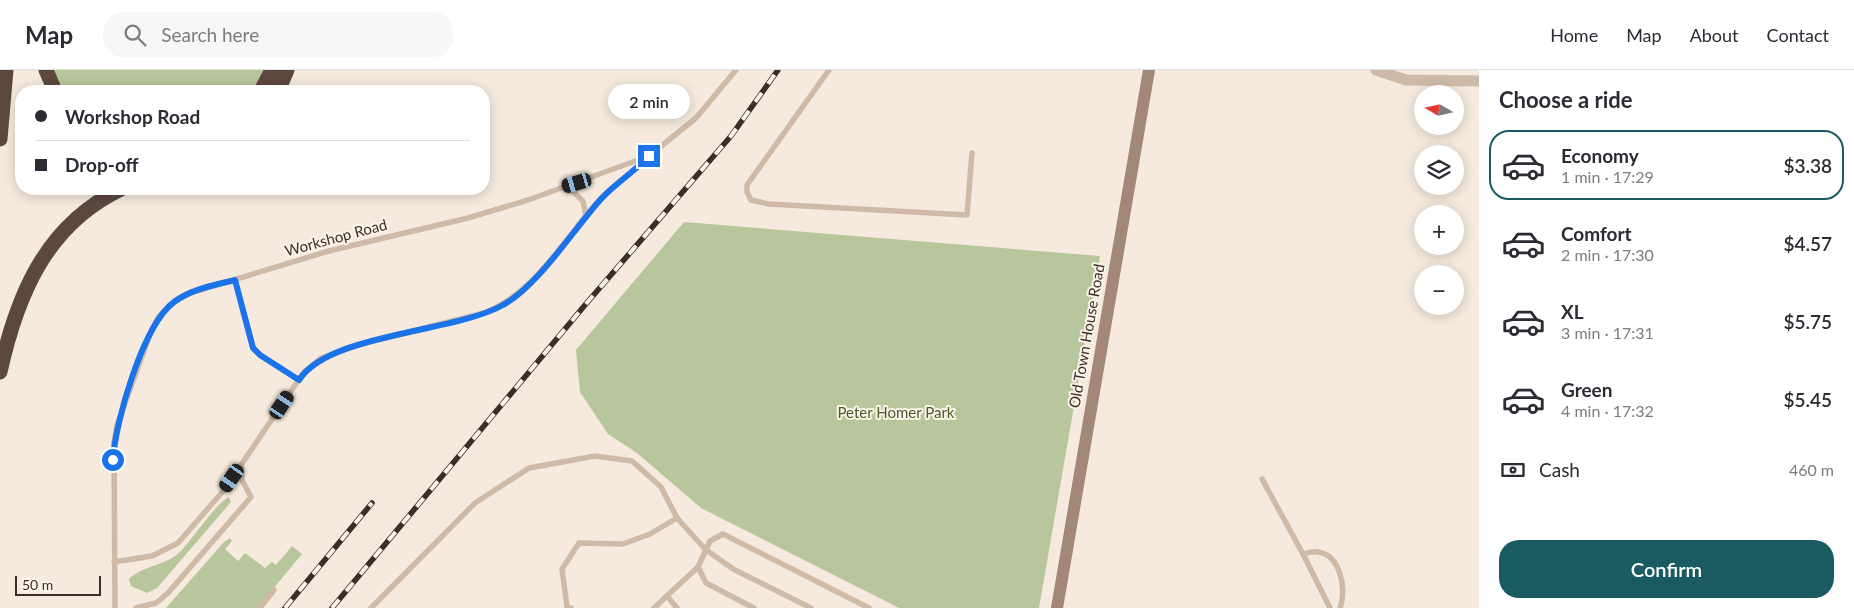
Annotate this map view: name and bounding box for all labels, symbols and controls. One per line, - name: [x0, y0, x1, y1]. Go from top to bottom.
- search box: [103, 12, 453, 57]
- text: Map: [25, 20, 73, 49]
- icon: search: [121, 21, 149, 49]
- text: Search here: [161, 23, 259, 46]
- text: Home: [1550, 24, 1598, 46]
- text: Map: [1626, 24, 1662, 46]
- text: About: [1690, 24, 1739, 46]
- text: Contact: [1767, 24, 1829, 46]
- callout: 2 min: [608, 83, 690, 118]
- north arrow: [1414, 85, 1464, 135]
- map controls: [1414, 85, 1464, 315]
- text: Choose a ride: [1499, 86, 1633, 113]
- text: 2 min: [629, 92, 669, 111]
- text: Workshop Road: [65, 105, 200, 128]
- icon: car: [1501, 143, 1546, 188]
- text: Economy: [1561, 144, 1639, 167]
- route end: [638, 145, 660, 167]
- button: layers: [1414, 145, 1464, 195]
- text: Drop-off: [65, 153, 139, 176]
- text: $3.38: [1783, 154, 1832, 177]
- text: 1 min · 17:29: [1561, 167, 1654, 186]
- car: [560, 172, 593, 194]
- button: +: [1414, 205, 1464, 255]
- street label: Workshop Road: [283, 215, 389, 259]
- icon: car: [1501, 221, 1546, 266]
- text: Comfort: [1561, 222, 1632, 245]
- text: $4.57: [1783, 232, 1832, 255]
- text: 2 min · 17:30: [1561, 245, 1654, 264]
- street label: Old Town House Road: [1064, 262, 1108, 409]
- button: −: [1414, 265, 1464, 315]
- icon: car: [1501, 299, 1546, 344]
- text: XL: [1561, 300, 1584, 323]
- text: $5.75: [1783, 310, 1832, 333]
- text: 3 min · 17:31: [1561, 323, 1654, 342]
- icon: car: [1501, 377, 1546, 422]
- text: Green: [1561, 378, 1612, 401]
- car: [267, 388, 296, 422]
- text: $5.45: [1783, 388, 1832, 411]
- text: 4 min · 17:32: [1561, 401, 1654, 420]
- park label: Peter Homer Park: [838, 403, 955, 421]
- route start: [102, 449, 124, 471]
- icon: cash: [1499, 456, 1527, 484]
- text: Cash: [1539, 458, 1580, 481]
- text: 460 m: [1789, 460, 1834, 479]
- car: [217, 461, 246, 495]
- button: Confirm: [1499, 540, 1834, 598]
- scale bar: [15, 573, 101, 596]
- text: 50 m: [22, 576, 53, 593]

